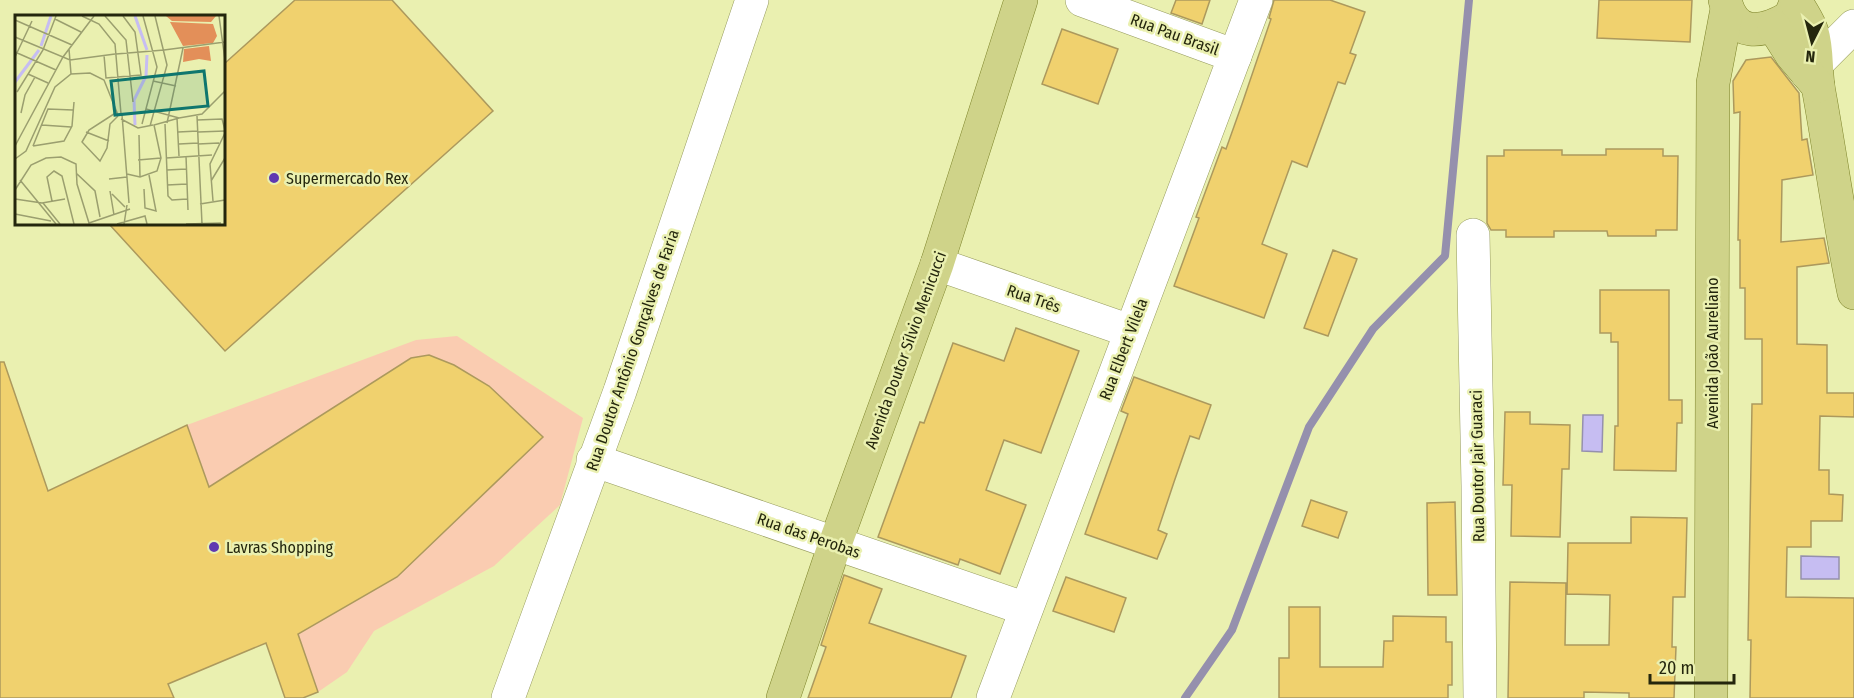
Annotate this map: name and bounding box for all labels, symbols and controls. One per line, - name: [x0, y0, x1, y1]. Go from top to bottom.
- street label: Rua Pau Brasil: [1128, 10, 1222, 59]
- north arrow: [1782, 12, 1842, 72]
- inset map: [15, 15, 225, 225]
- text: N: [1805, 46, 1816, 66]
- place label: Supermercado Rex: [286, 169, 408, 188]
- marker: Supermercado Rex: [267, 171, 281, 185]
- street label: Rua Doutor Antônio Gonçalves de Faria: [582, 227, 683, 473]
- street label: Avenida Doutor Sílvio Menicucci: [861, 249, 950, 451]
- street label: Avenida João Aureliano: [1703, 277, 1722, 429]
- street label: Rua Três: [1005, 280, 1063, 317]
- street label: Rua Elbert Vilela: [1095, 295, 1152, 403]
- street label: Rua Doutor Jair Guaraci: [1467, 390, 1488, 542]
- street label: Rua das Perobas: [755, 509, 863, 562]
- place label: Lavras Shopping: [226, 538, 333, 557]
- marker: Lavras Shopping: [207, 540, 221, 554]
- scale bar: [1650, 647, 1734, 685]
- text: 20 m: [1659, 657, 1694, 679]

